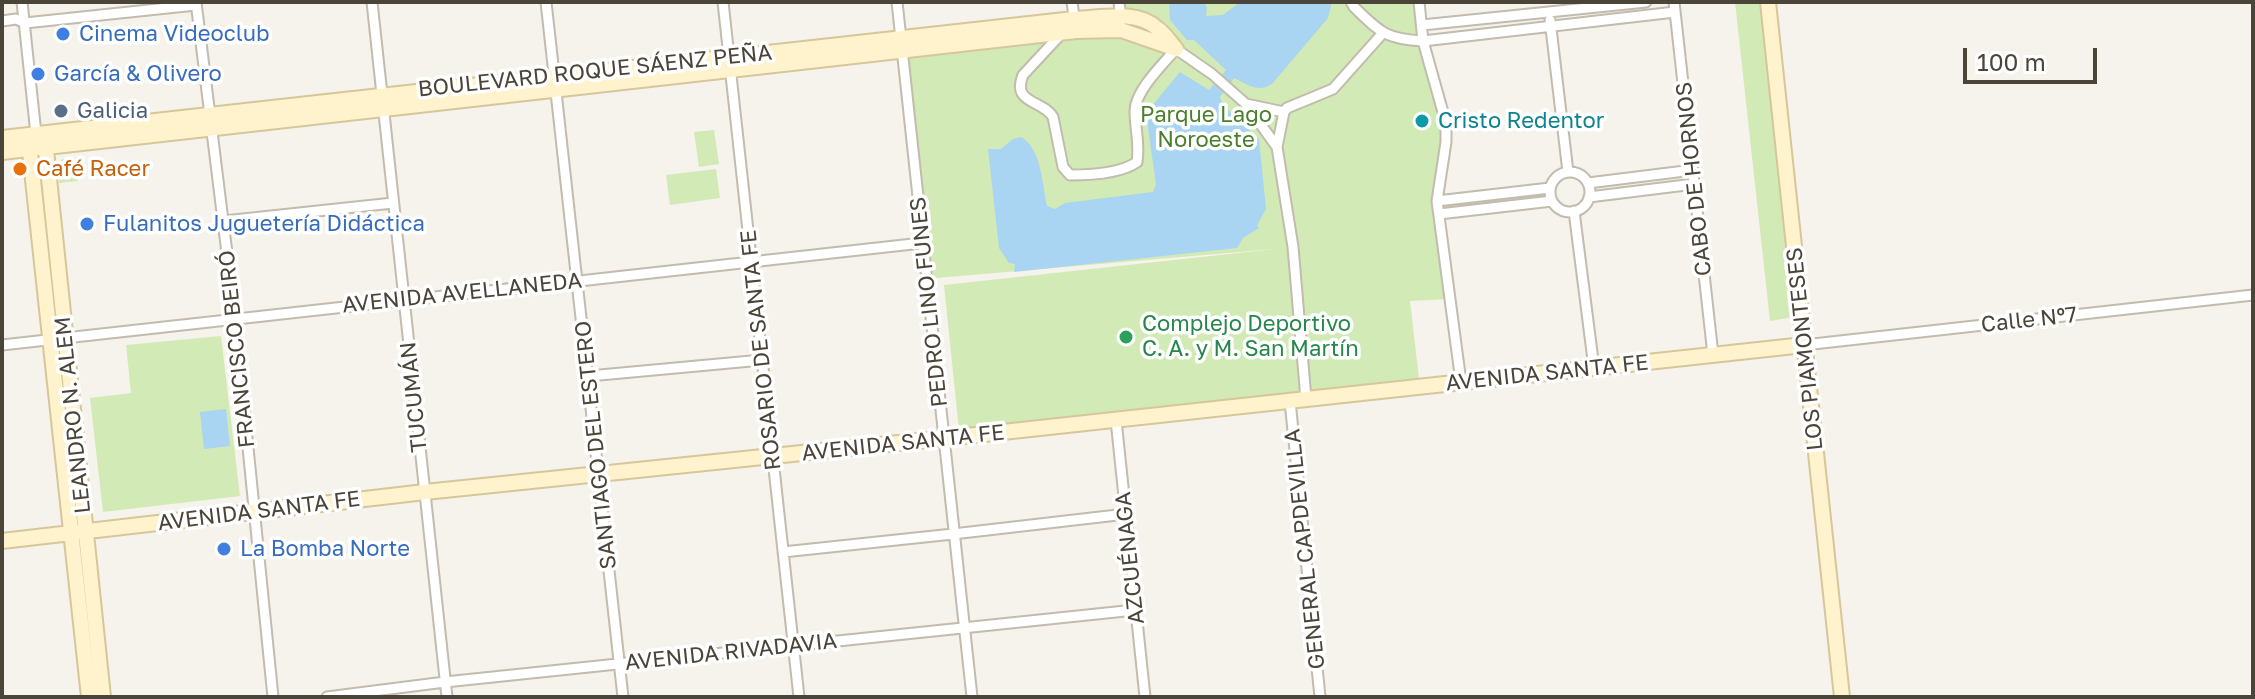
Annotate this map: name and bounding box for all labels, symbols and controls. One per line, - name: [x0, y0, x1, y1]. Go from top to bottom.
- place label: Cinema Videoclub: [79, 21, 270, 47]
- marker: Cinema Videoclub: [54, 25, 72, 43]
- scale bar: [1967, 32, 2101, 82]
- street label: BOULEVARD ROQUE SÁENZ PEÑA: [417, 39, 773, 103]
- text: 100 m: [1977, 47, 2046, 76]
- place label: García & Olivero: [54, 61, 222, 87]
- marker: García & Olivero: [29, 65, 47, 83]
- street label: CABO DE HORNOS: [1671, 81, 1717, 277]
- place label: Galicia: [77, 98, 148, 124]
- marker: Galicia: [52, 102, 70, 120]
- park label: Parque Lago Noroeste: [1140, 102, 1272, 154]
- place label: Cristo Redentor: [1438, 108, 1604, 134]
- marker: Cristo Redentor: [1413, 112, 1431, 130]
- place label: Café Racer: [36, 156, 150, 182]
- marker: Café Racer: [11, 160, 29, 178]
- street label: PEDRO LINO FUNES: [905, 196, 953, 408]
- place label: Fulanitos Juguetería Didáctica: [103, 211, 425, 237]
- marker: Fulanitos Juguetería Didáctica: [78, 215, 96, 233]
- street label: ROSARIO DE SANTA FE: [735, 228, 787, 472]
- street label: LOS PIAMONTESES: [1781, 246, 1829, 452]
- street label: FRANCISCO BEIRÓ: [213, 249, 261, 449]
- street label: AVENIDA AVELLANEDA: [341, 267, 583, 319]
- street label: Calle Nº7: [1980, 302, 2078, 338]
- place label: Complejo Deportivo C. A. y M. San Martín: [1142, 311, 1359, 362]
- street label: LEANDRO N. ALEM: [50, 315, 96, 515]
- street label: SANTIAGO DEL ESTERO: [570, 319, 622, 571]
- marker: Complejo Deportivo C. A. y M. San Martín: [1117, 328, 1135, 346]
- street label: TUCUMÁN: [395, 340, 433, 454]
- street label: AVENIDA SANTA FE: [1444, 349, 1650, 397]
- street label: AVENIDA SANTA FE: [800, 419, 1006, 467]
- street label: GENERAL CAPDEVILLA: [1279, 427, 1331, 671]
- street label: AVENIDA SANTA FE: [156, 485, 362, 537]
- street label: AZCUÉNAGA: [1110, 490, 1150, 626]
- place label: La Bomba Norte: [240, 536, 410, 562]
- marker: La Bomba Norte: [215, 540, 233, 558]
- street label: AVENIDA RIVADAVIA: [624, 628, 838, 676]

